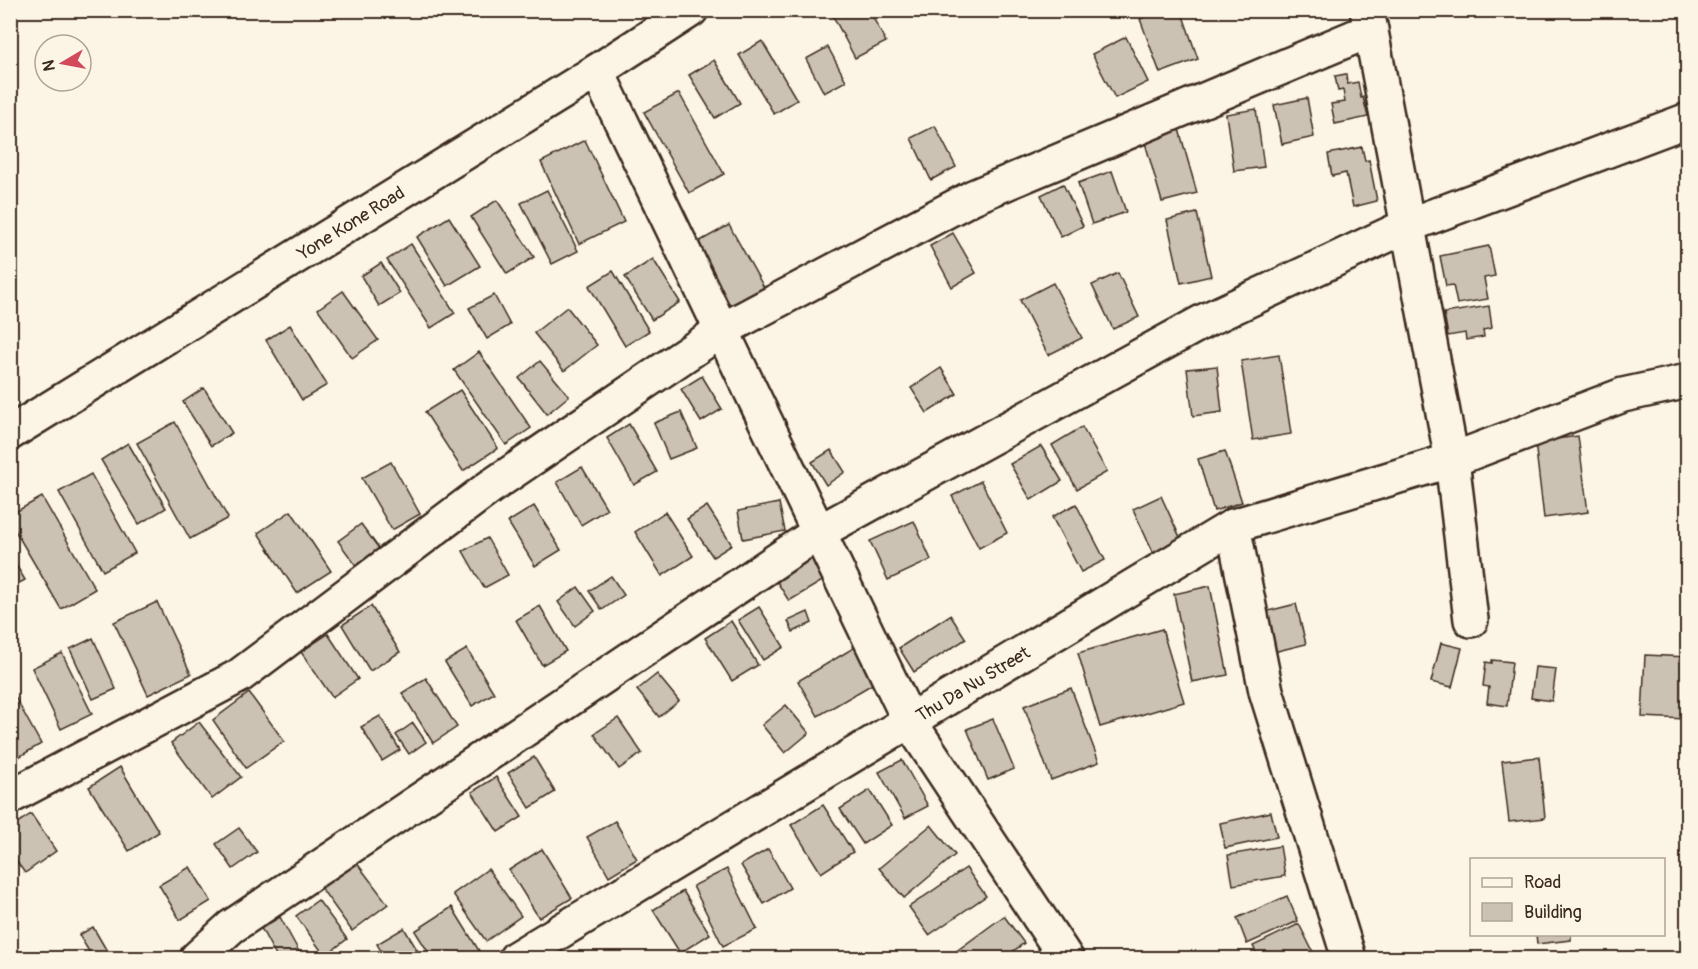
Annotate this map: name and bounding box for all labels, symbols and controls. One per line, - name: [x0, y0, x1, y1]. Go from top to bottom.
- north arrow: [33, 33, 93, 93]
- text: N: [38, 58, 60, 72]
- street label: Yone Kone Road: [293, 181, 409, 266]
- street label: Thu Da Nu Street: [912, 641, 1035, 727]
- legend: [1470, 858, 1665, 936]
- text: Road: [1524, 871, 1561, 894]
- text: Building: [1524, 901, 1582, 924]

